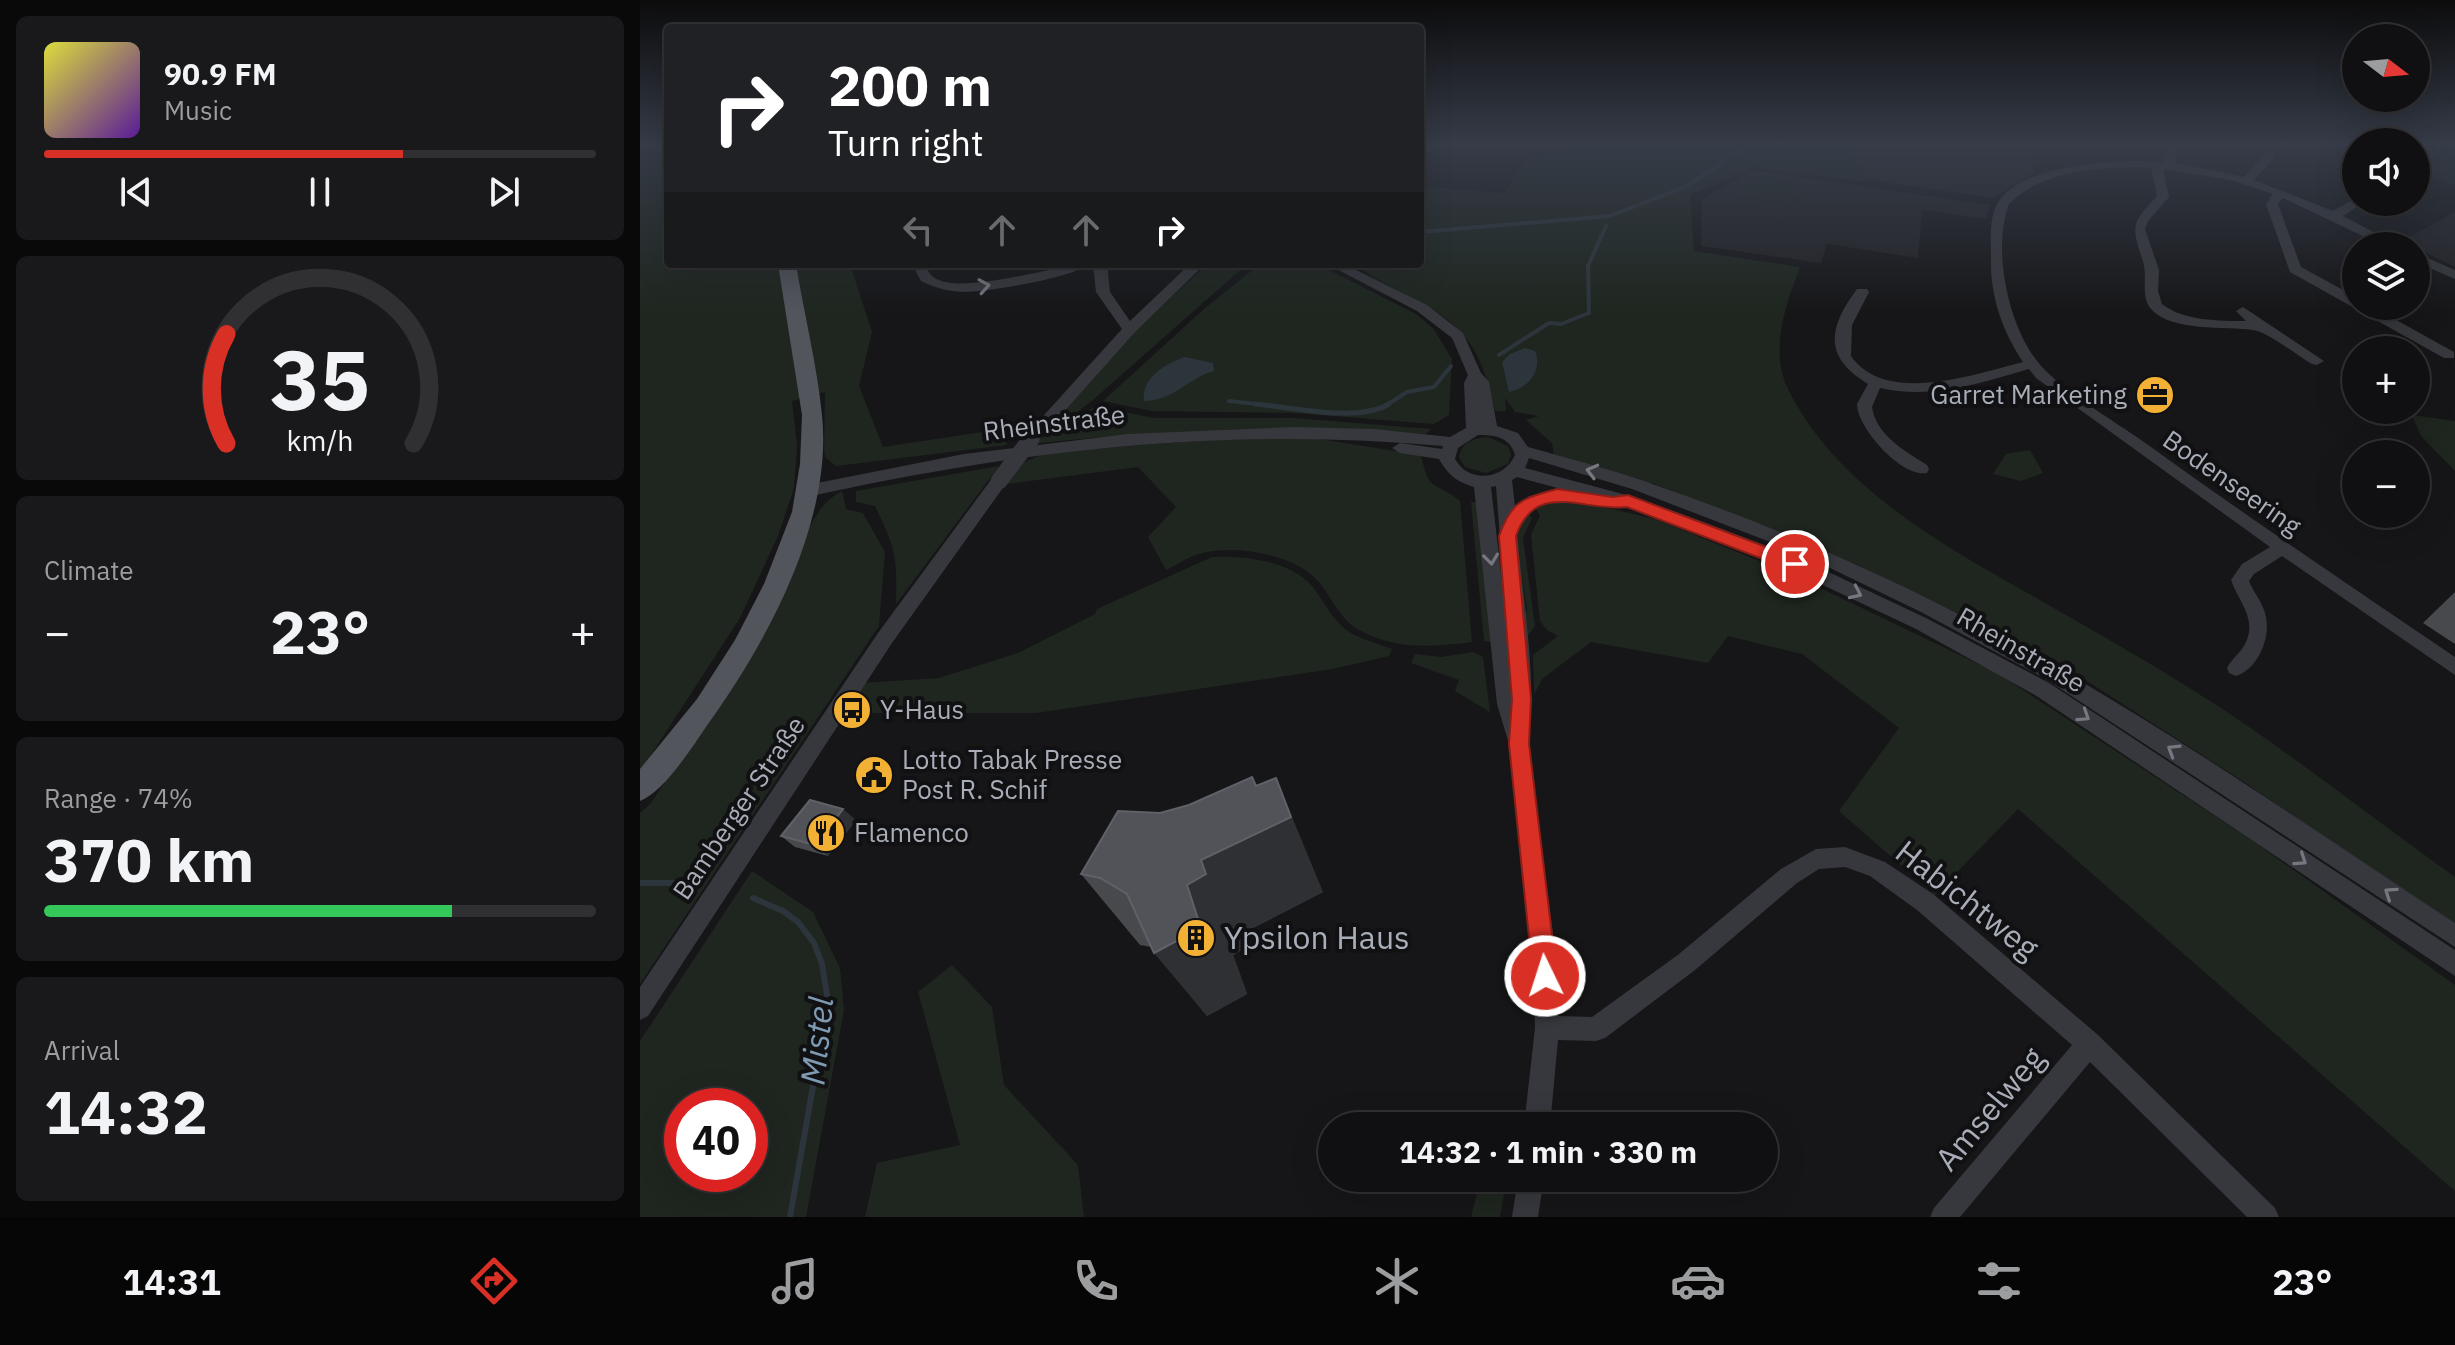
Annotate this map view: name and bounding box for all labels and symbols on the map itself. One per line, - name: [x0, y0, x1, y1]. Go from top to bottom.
- north arrow: [2342, 24, 2430, 112]
- one-way arrow: [977, 278, 991, 295]
- office icon: Garret Marketing: [2134, 374, 2176, 416]
- place label: Garret Marketing: [1930, 377, 2127, 411]
- street label: Rheinstraße: [981, 396, 1127, 448]
- street label: Bodenseering: [2157, 422, 2309, 543]
- one-way arrow: [1586, 464, 1600, 481]
- pin: [1761, 530, 1829, 598]
- one-way arrow: [1482, 553, 1499, 566]
- one-way arrow: [1848, 583, 1862, 599]
- street label: Rheinstraße: [1951, 599, 2092, 700]
- bus stop icon: Y-Haus: [831, 689, 873, 731]
- place label: Y-Haus: [880, 692, 964, 726]
- one-way arrow: [2076, 707, 2090, 722]
- street label: Bamberger Straße: [664, 709, 812, 906]
- place label: Lotto Tabak Presse Post R. Schif: [902, 742, 1122, 806]
- one-way arrow: [2167, 745, 2182, 760]
- public building icon: Lotto Tabak Presse Post R. Schif: [853, 754, 895, 796]
- restaurant icon: Flamenco: [805, 812, 847, 854]
- place label: Flamenco: [854, 815, 969, 849]
- street label: Habichtweg: [1887, 830, 2048, 968]
- one-way arrow: [2292, 850, 2307, 865]
- one-way arrow: [2384, 888, 2399, 903]
- place label: Ypsilon Haus: [1224, 916, 1410, 958]
- building icon: Ypsilon Haus: [1175, 917, 1217, 959]
- position arrow: [1503, 934, 1587, 1018]
- water label: Mistel: [790, 995, 842, 1087]
- street label: Amselweg: [1925, 1038, 2053, 1179]
- speed limit sign: 40: [664, 1088, 768, 1192]

